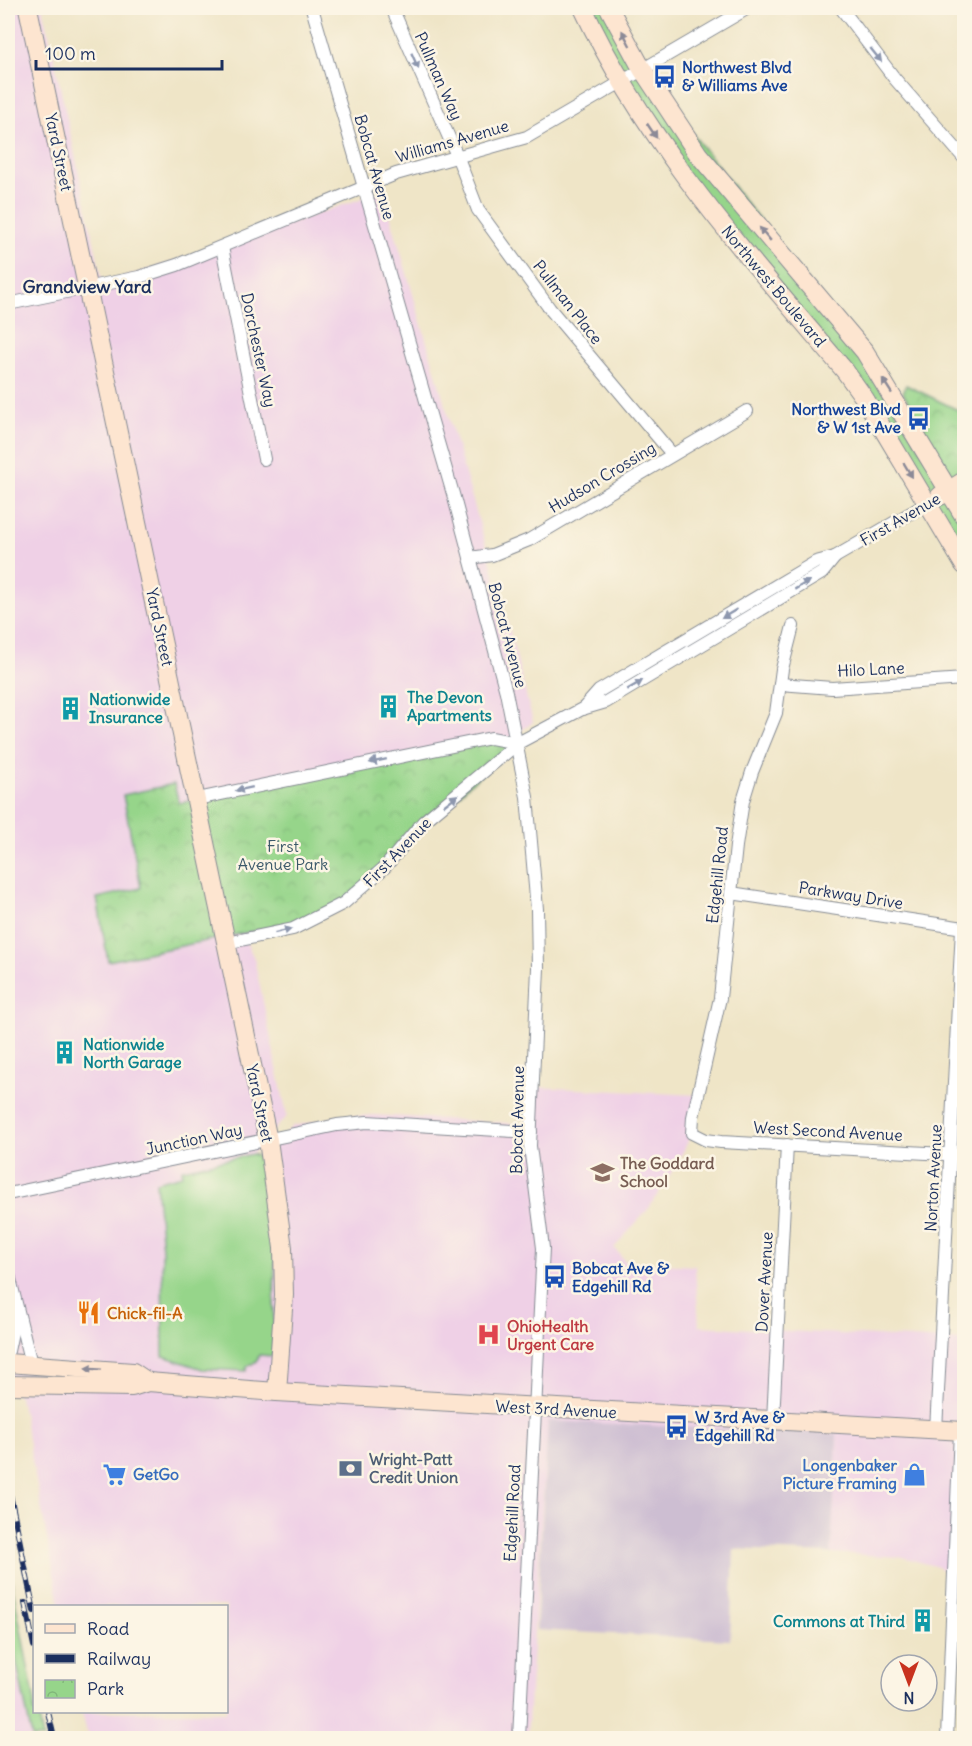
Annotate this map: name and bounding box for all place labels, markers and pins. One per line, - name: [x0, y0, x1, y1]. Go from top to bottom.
- place label: Northwest Blvd & Williams Ave: [682, 57, 792, 95]
- bus stop icon: Northwest Blvd & Williams Ave: [651, 63, 677, 89]
- place label: Northwest Blvd & W 1st Ave: [791, 399, 902, 437]
- bus stop icon: Northwest Blvd & W 1st Ave: [906, 405, 932, 431]
- place label: The Devon Apartments: [407, 687, 492, 726]
- place label: Nationwide Insurance: [89, 689, 171, 727]
- building icon: The Devon Apartments: [376, 693, 402, 719]
- building icon: Nationwide Insurance: [58, 695, 84, 721]
- place label: Nationwide North Garage: [83, 1034, 182, 1073]
- building icon: Nationwide North Garage: [52, 1040, 78, 1066]
- place label: The Goddard School: [620, 1153, 715, 1191]
- school or university icon: The Goddard School: [589, 1159, 615, 1185]
- place label: Bobcat Ave & Edgehill Rd: [572, 1258, 670, 1297]
- bus stop icon: Bobcat Ave & Edgehill Rd: [541, 1264, 567, 1290]
- restaurant icon: Chick-fil-A: [76, 1300, 102, 1326]
- place label: Chick-fil-A: [107, 1303, 182, 1323]
- place label: OhioHealth Urgent Care: [507, 1316, 595, 1355]
- hospital icon: OhioHealth Urgent Care: [476, 1322, 502, 1348]
- place label: W 3rd Ave & Edgehill Rd: [695, 1407, 785, 1446]
- bus stop icon: W 3rd Ave & Edgehill Rd: [664, 1413, 690, 1439]
- place label: Wright-Patt Credit Union: [369, 1449, 458, 1487]
- bank icon: Wright-Patt Credit Union: [338, 1455, 364, 1481]
- place label: Longenbaker Picture Framing: [783, 1455, 897, 1494]
- supermarket icon: GetGo: [102, 1461, 128, 1487]
- shop icon: Longenbaker Picture Framing: [902, 1461, 928, 1487]
- place label: GetGo: [133, 1464, 179, 1484]
- building icon: Commons at Third: [910, 1608, 936, 1634]
- place label: Commons at Third: [773, 1611, 906, 1631]

